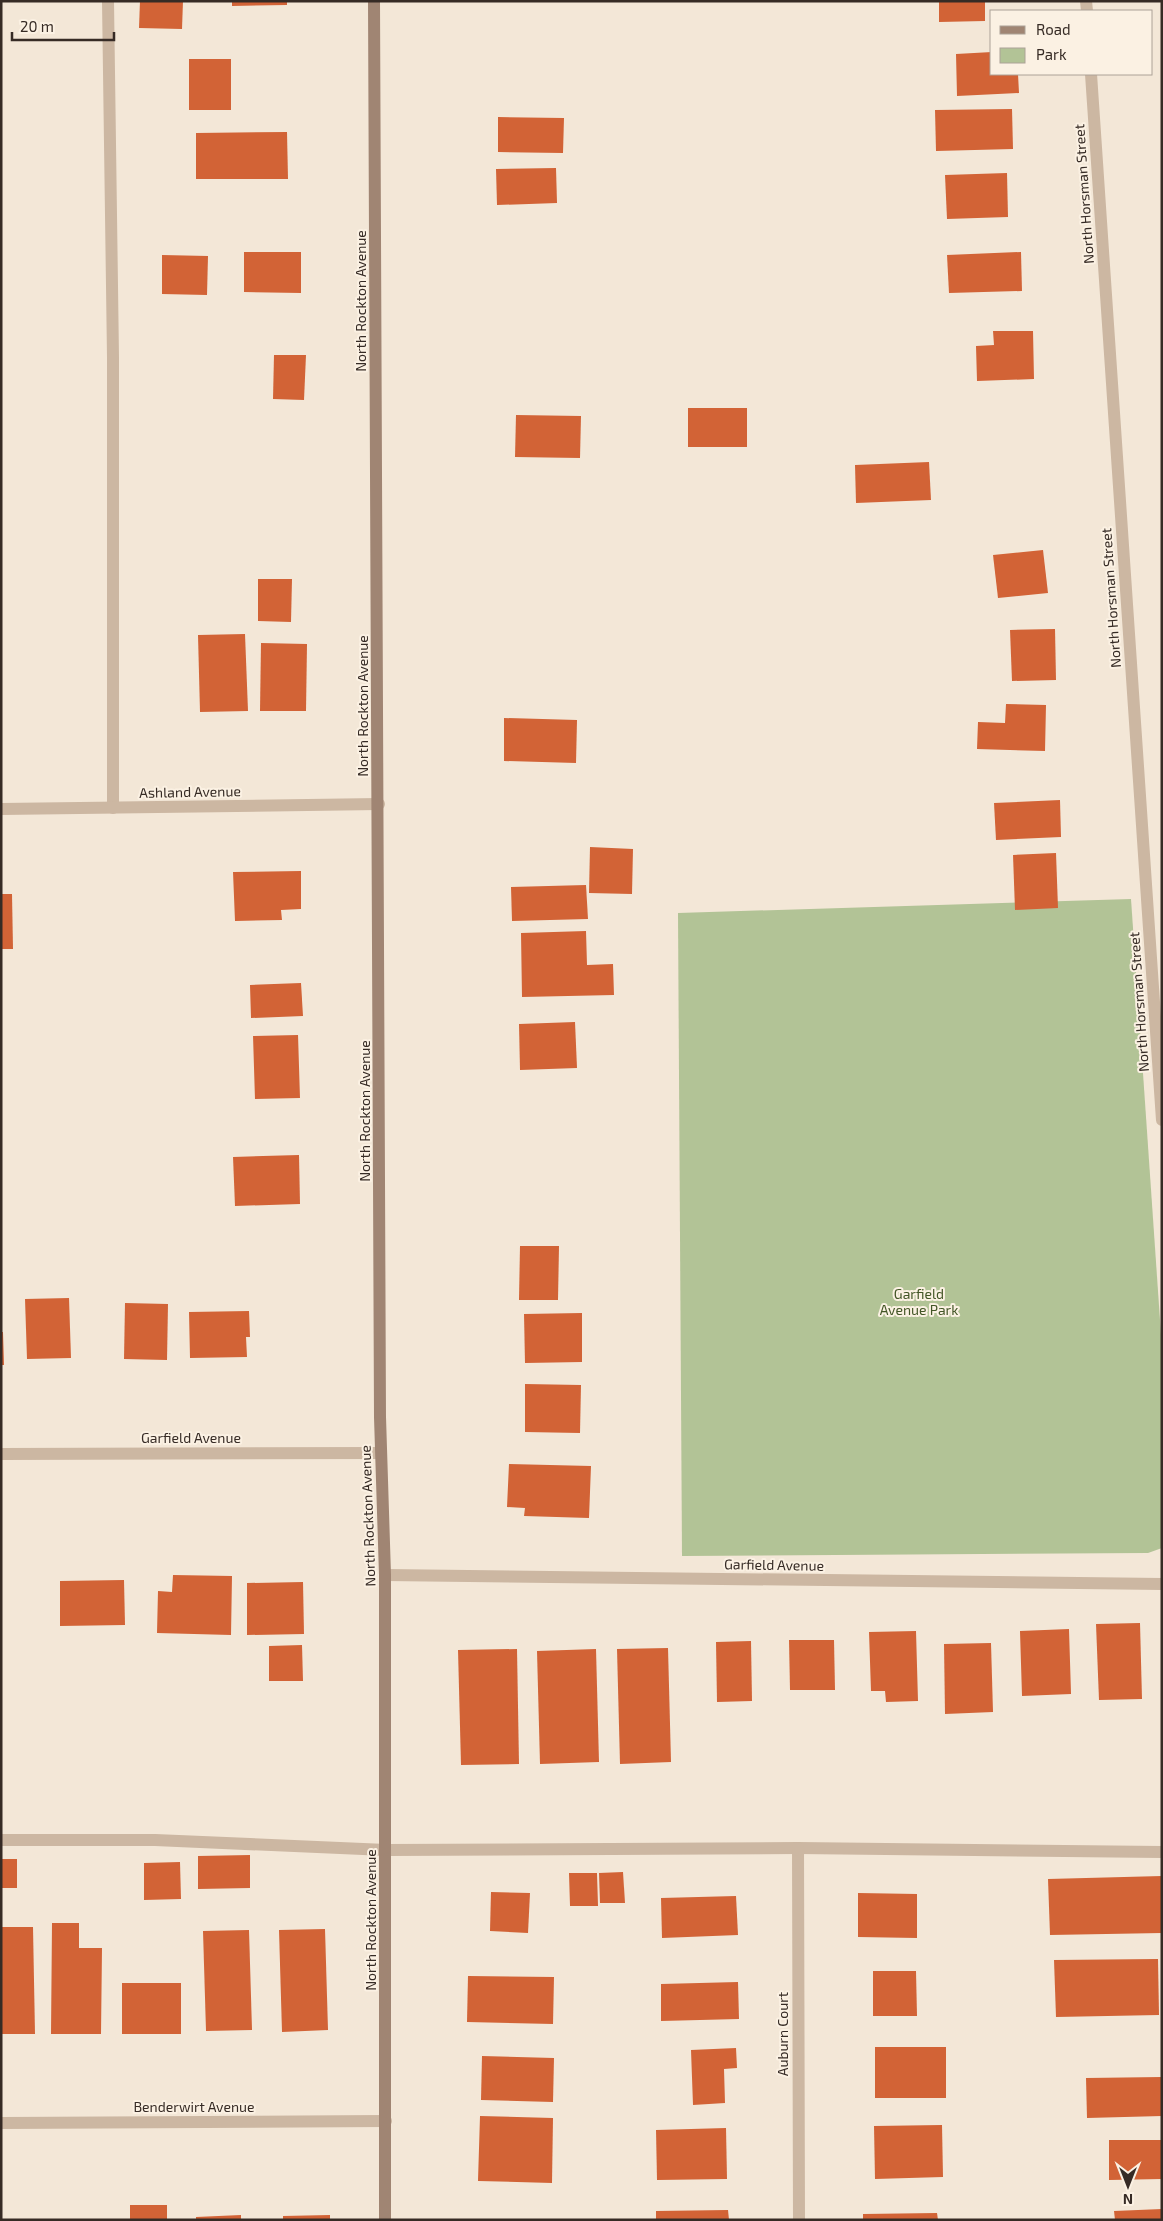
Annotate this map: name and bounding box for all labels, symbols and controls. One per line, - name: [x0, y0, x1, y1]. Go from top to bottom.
- scale bar: [12, 10, 115, 42]
- legend: [990, 10, 1153, 75]
- text: 20 m: [20, 17, 54, 35]
- text: Road: [1036, 20, 1071, 38]
- text: Park: [1036, 45, 1067, 63]
- street label: North Horsman Street: [1070, 124, 1097, 265]
- street label: North Rockton Avenue: [352, 230, 369, 372]
- street label: North Horsman Street: [1097, 528, 1124, 669]
- street label: North Rockton Avenue: [354, 635, 371, 777]
- street label: Ashland Avenue: [139, 782, 241, 801]
- street label: North Horsman Street: [1125, 932, 1152, 1073]
- street label: North Rockton Avenue: [356, 1040, 373, 1182]
- park label: Garfield Avenue Park: [880, 1285, 958, 1318]
- street label: Garfield Avenue: [141, 1429, 241, 1446]
- street label: North Rockton Avenue: [357, 1445, 378, 1587]
- street label: Garfield Avenue: [724, 1555, 824, 1574]
- street label: North Rockton Avenue: [362, 1849, 379, 1991]
- street label: Auburn Court: [774, 1992, 791, 2076]
- street label: Benderwirt Avenue: [133, 2098, 255, 2115]
- north arrow: [1103, 2161, 1153, 2211]
- text: N: [1123, 2191, 1133, 2208]

